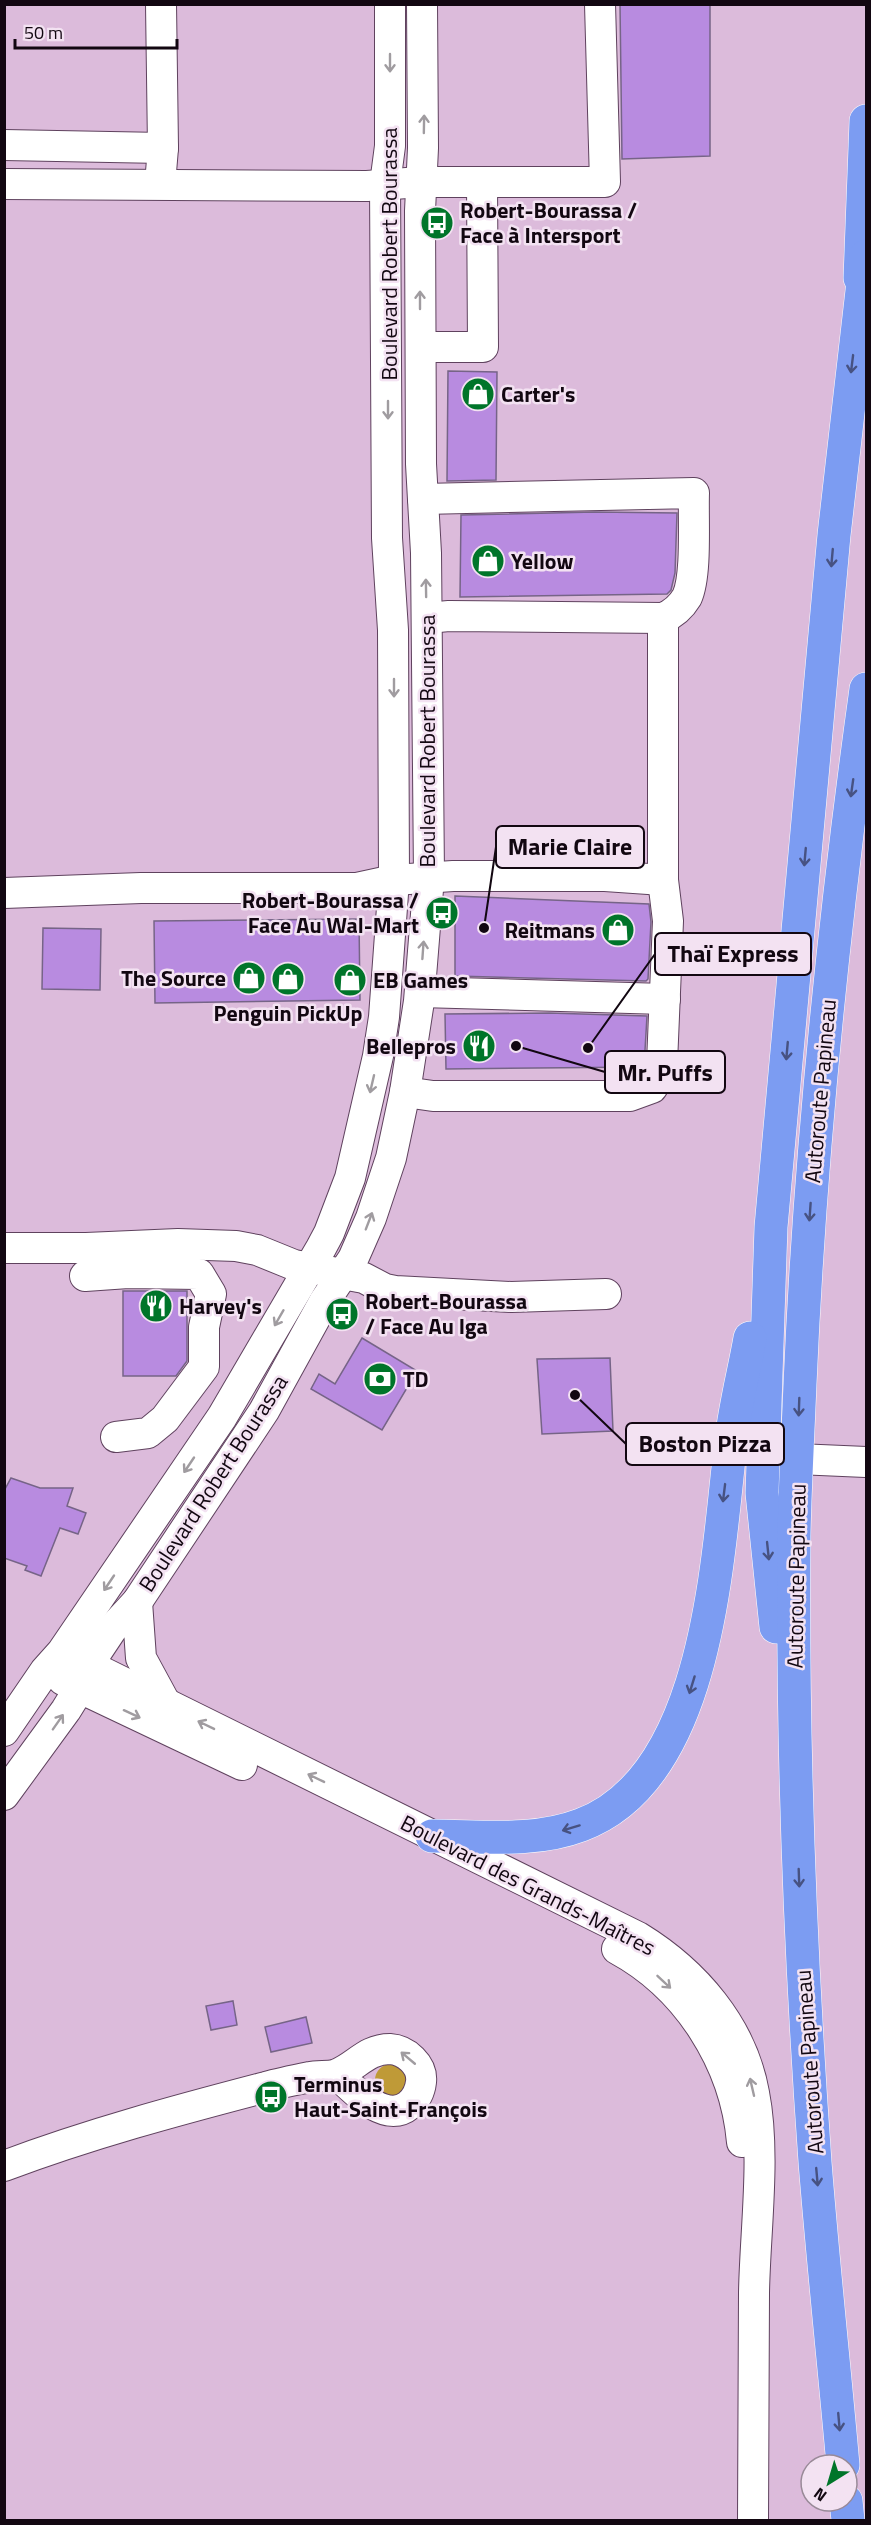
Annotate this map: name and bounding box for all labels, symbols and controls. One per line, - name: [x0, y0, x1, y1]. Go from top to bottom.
- scale bar: [15, 12, 177, 50]
- text: 50 m: [24, 19, 63, 46]
- one-way arrow: [384, 52, 396, 72]
- one-way arrow: [418, 115, 429, 135]
- street label: Boulevard Robert Bourassa: [372, 128, 406, 380]
- place label: Robert-Bourassa / Face à Intersport: [460, 193, 637, 252]
- bus stop icon: Robert-Bourassa / Face à Intersport: [419, 205, 455, 241]
- one-way arrow: [414, 291, 426, 311]
- one-way arrow: [847, 353, 858, 373]
- shop icon: Carter's: [460, 376, 496, 412]
- place label: Carter's: [501, 377, 575, 411]
- one-way arrow: [382, 400, 394, 420]
- shop icon: Yellow: [470, 543, 506, 579]
- place label: Yellow: [511, 544, 574, 578]
- one-way arrow: [826, 547, 837, 567]
- one-way arrow: [420, 578, 432, 598]
- street label: Boulevard Robert Bourassa: [410, 615, 444, 867]
- one-way arrow: [388, 678, 400, 698]
- one-way arrow: [847, 778, 858, 798]
- callout: Marie Claire: [496, 826, 644, 868]
- text: Marie Claire: [508, 828, 632, 864]
- one-way arrow: [799, 846, 810, 866]
- place label: Robert-Bourassa / Face Au Wal-Mart: [242, 883, 419, 942]
- bus stop icon: Robert-Bourassa / Face Au Wal-Mart: [424, 895, 460, 931]
- shop icon: Reitmans: [600, 912, 636, 948]
- place label: Reitmans: [504, 913, 595, 947]
- callout: Thaï Express: [655, 933, 811, 975]
- text: Thaï Express: [667, 935, 799, 971]
- one-way arrow: [417, 941, 428, 961]
- shop icon: The Source: [231, 960, 267, 996]
- place label: The Source: [121, 961, 226, 995]
- shop icon: Penguin PickUp: [270, 961, 306, 997]
- shop icon: EB Games: [332, 962, 368, 998]
- place label: EB Games: [373, 963, 468, 997]
- place label: Penguin PickUp: [214, 996, 362, 1030]
- street label: Autoroute Papineau: [795, 998, 845, 1184]
- restaurant icon: Bellepros: [461, 1028, 497, 1064]
- place label: Bellepros: [366, 1029, 456, 1063]
- one-way arrow: [781, 1040, 792, 1060]
- callout: Mr. Puffs: [605, 1051, 725, 1093]
- text: Mr. Puffs: [617, 1054, 713, 1090]
- one-way arrow: [365, 1074, 377, 1093]
- one-way arrow: [804, 1202, 815, 1222]
- one-way arrow: [365, 1212, 376, 1231]
- place label: Robert-Bourassa / Face Au Iga: [365, 1284, 527, 1343]
- restaurant icon: Harvey's: [138, 1288, 174, 1324]
- place label: Harvey's: [179, 1289, 262, 1323]
- bus stop icon: Robert-Bourassa / Face Au Iga: [324, 1296, 360, 1332]
- one-way arrow: [272, 1309, 284, 1326]
- bank icon: TD: [362, 1361, 398, 1397]
- place label: TD: [403, 1362, 429, 1396]
- street label: Boulevard Robert Bourassa: [130, 1368, 296, 1598]
- one-way arrow: [794, 1396, 805, 1416]
- callout: Boston Pizza: [626, 1423, 784, 1465]
- text: Boston Pizza: [638, 1425, 772, 1461]
- one-way arrow: [183, 1457, 195, 1473]
- one-way arrow: [719, 1483, 730, 1503]
- street label: Autoroute Papineau: [777, 1483, 815, 1669]
- one-way arrow: [763, 1541, 774, 1560]
- one-way arrow: [103, 1574, 116, 1591]
- one-way arrow: [686, 1675, 697, 1694]
- one-way arrow: [123, 1708, 141, 1720]
- one-way arrow: [52, 1714, 64, 1730]
- one-way arrow: [198, 1718, 216, 1730]
- one-way arrow: [307, 1772, 325, 1784]
- street label: Boulevard des Grands-Maîtres: [395, 1806, 661, 1964]
- one-way arrow: [562, 1823, 581, 1834]
- one-way arrow: [794, 1867, 805, 1887]
- street label: Autoroute Papineau: [786, 1969, 832, 2155]
- one-way arrow: [656, 1975, 671, 1989]
- one-way arrow: [401, 2051, 417, 2065]
- place label: Terminus Haut-Saint-François: [294, 2067, 487, 2126]
- one-way arrow: [746, 2077, 758, 2096]
- bus stop icon: Terminus Haut-Saint-François: [253, 2079, 289, 2115]
- one-way arrow: [811, 2167, 822, 2187]
- one-way arrow: [834, 2411, 845, 2431]
- north arrow: [799, 2453, 859, 2513]
- text: N: [808, 2482, 832, 2508]

